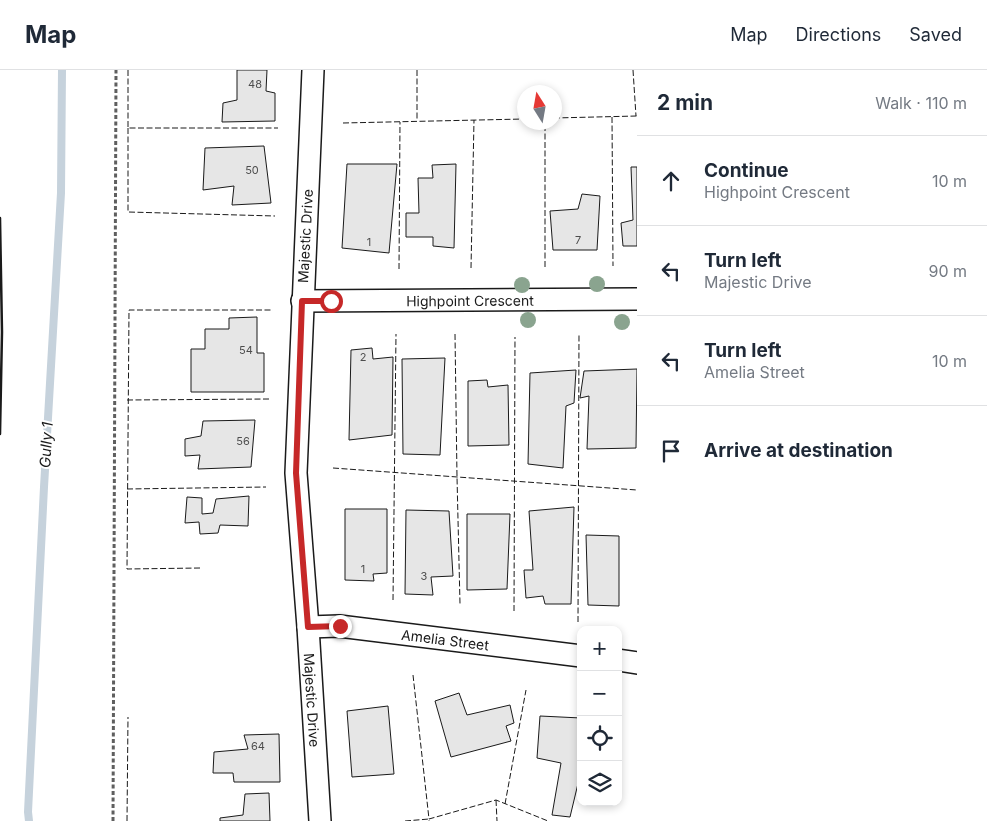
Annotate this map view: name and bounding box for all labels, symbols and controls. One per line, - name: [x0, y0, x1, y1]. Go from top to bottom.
- text: Map: [25, 20, 76, 49]
- text: Map: [730, 24, 768, 45]
- text: Directions: [796, 24, 881, 45]
- text: Saved: [909, 24, 962, 45]
- house number: 48: [248, 77, 262, 91]
- north arrow: [517, 85, 562, 130]
- text: 2 min: [657, 90, 713, 115]
- text: Walk · 110 m: [875, 93, 967, 113]
- text: Continue: [704, 159, 789, 182]
- house number: 50: [245, 163, 259, 177]
- icon: ahead: [657, 167, 685, 195]
- text: 10 m: [932, 171, 967, 191]
- text: Highpoint Crescent: [704, 182, 850, 202]
- street label: Majestic Drive: [294, 189, 316, 283]
- house number: 7: [575, 233, 581, 247]
- house number: 1: [367, 235, 371, 249]
- text: Turn left: [704, 249, 782, 272]
- icon: left: [657, 257, 685, 285]
- text: 90 m: [928, 261, 967, 281]
- text: Majestic Drive: [704, 272, 812, 292]
- route start: [320, 290, 343, 313]
- street label: Highpoint Crescent: [406, 291, 534, 309]
- text: Turn left: [704, 339, 782, 362]
- house number: 54: [239, 343, 253, 357]
- icon: left: [657, 347, 685, 375]
- house number: 2: [360, 350, 366, 364]
- text: 10 m: [932, 351, 967, 371]
- text: Amelia Street: [704, 362, 805, 382]
- water label: Gully 1: [35, 421, 57, 469]
- house number: 56: [236, 434, 250, 448]
- icon: arrive: [657, 437, 685, 465]
- text: Arrive at destination: [704, 439, 893, 462]
- house number: 1: [361, 562, 365, 576]
- house number: 3: [421, 569, 428, 583]
- route end: [329, 615, 352, 638]
- street label: Amelia Street: [400, 625, 490, 653]
- map controls: [577, 626, 622, 806]
- button: +: [577, 626, 622, 671]
- street label: Majestic Drive: [301, 653, 324, 748]
- button: −: [577, 671, 622, 716]
- button: locate: [577, 716, 622, 761]
- house number: 64: [251, 739, 265, 753]
- button: layers: [577, 761, 622, 806]

